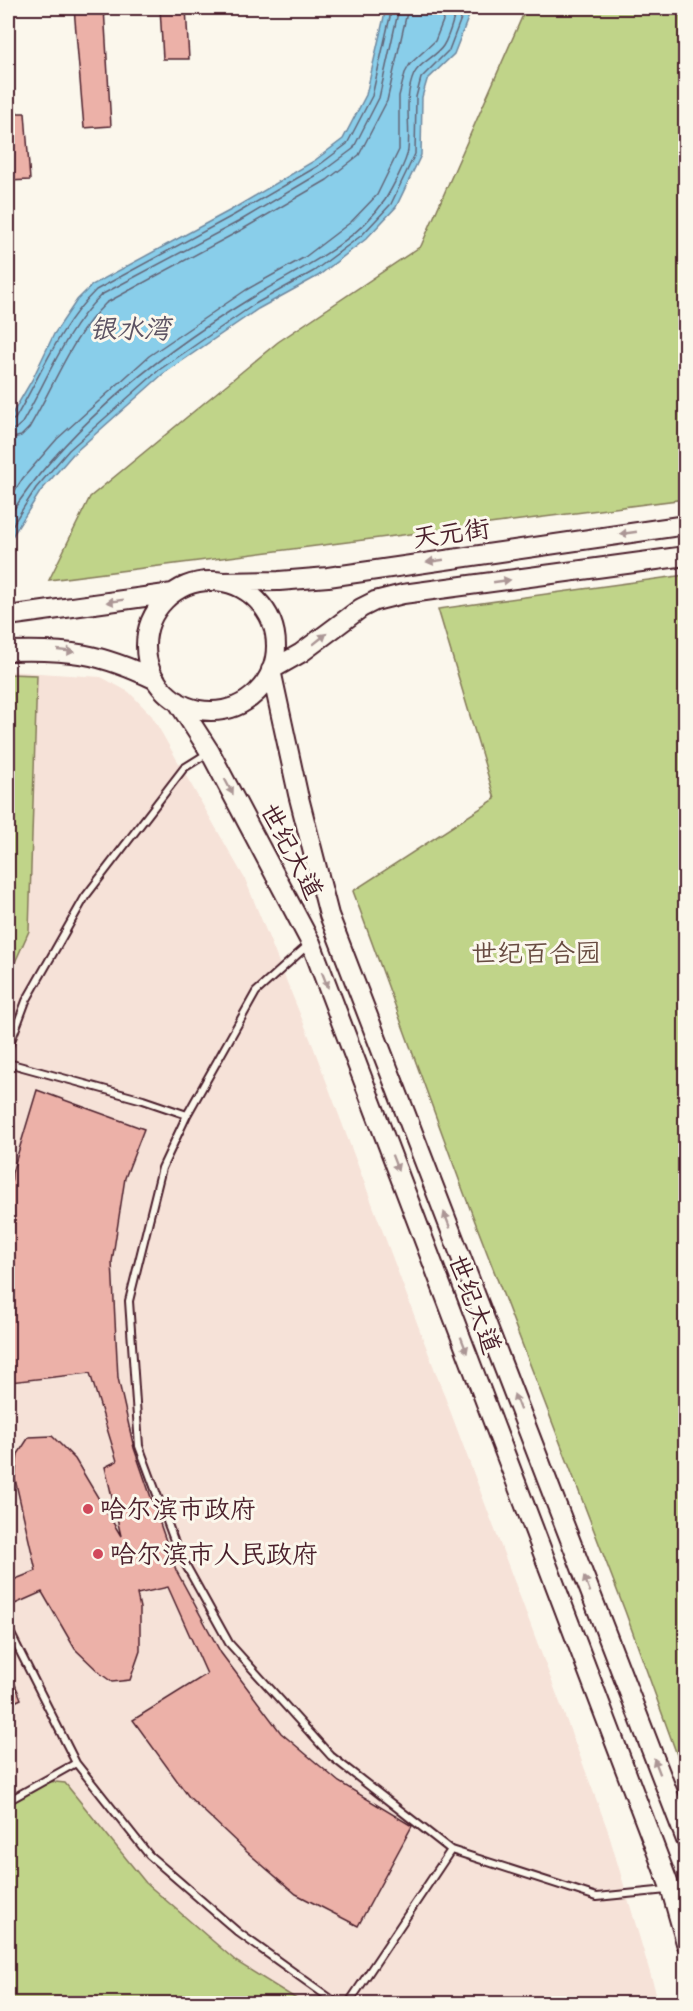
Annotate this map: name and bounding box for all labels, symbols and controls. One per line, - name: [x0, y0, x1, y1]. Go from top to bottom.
- water label: 银水湾: [90, 312, 173, 346]
- street label: 天元街: [410, 512, 492, 555]
- one-way arrow: [618, 529, 637, 538]
- one-way arrow: [425, 557, 444, 566]
- one-way arrow: [492, 576, 511, 586]
- one-way arrow: [105, 597, 124, 606]
- one-way arrow: [312, 632, 328, 645]
- one-way arrow: [56, 646, 75, 656]
- one-way arrow: [224, 779, 234, 796]
- street label: 世纪大道: [253, 798, 331, 905]
- park label: 世纪百合园: [471, 937, 601, 970]
- one-way arrow: [321, 971, 331, 989]
- one-way arrow: [390, 1154, 400, 1172]
- one-way arrow: [442, 1211, 451, 1229]
- street label: 世纪大道: [440, 1250, 509, 1359]
- one-way arrow: [460, 1336, 469, 1354]
- one-way arrow: [512, 1393, 521, 1411]
- place label: 哈尔滨市政府: [100, 1493, 256, 1526]
- marker: 哈尔滨市政府: [81, 1502, 95, 1516]
- place label: 哈尔滨市人民政府: [110, 1538, 318, 1571]
- marker: 哈尔滨市人民政府: [91, 1547, 105, 1561]
- one-way arrow: [582, 1575, 591, 1593]
- one-way arrow: [652, 1757, 661, 1775]

